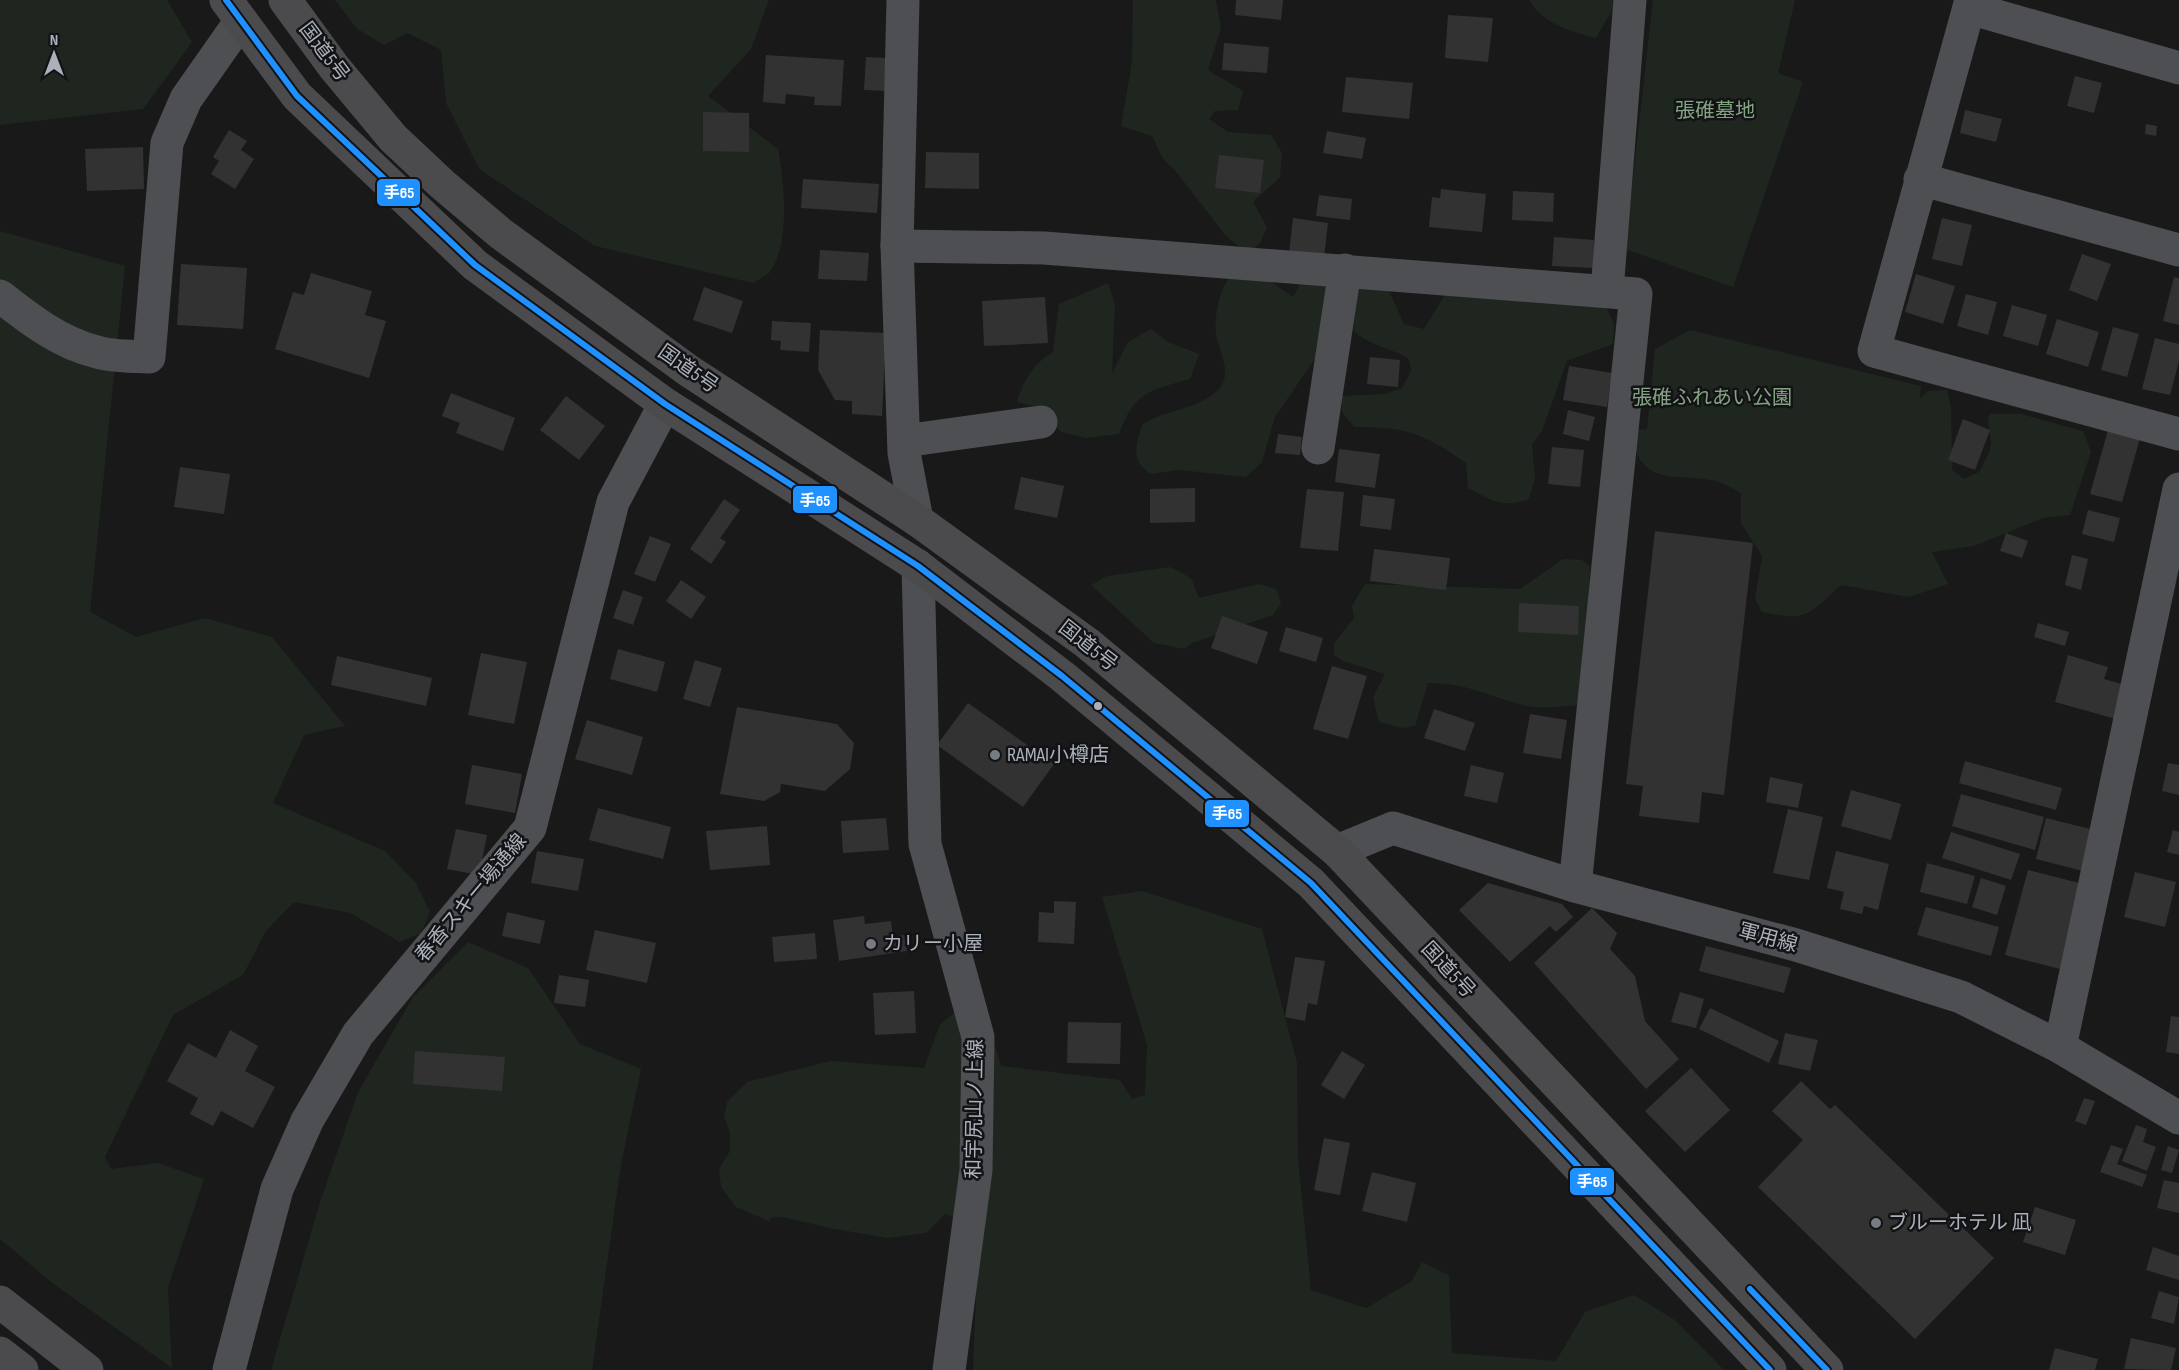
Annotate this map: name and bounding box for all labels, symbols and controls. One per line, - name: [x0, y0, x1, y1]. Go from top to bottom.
- street label: 国道5号: [294, 18, 354, 86]
- north arrow: [24, 24, 84, 84]
- text: N: [50, 31, 58, 50]
- park label: 張碓墓地: [1675, 99, 1755, 123]
- line badge: 手65: [376, 178, 421, 207]
- text: 手65: [384, 184, 414, 203]
- street label: 国道5号: [653, 340, 723, 398]
- park label: 張碓ふれあい公園: [1632, 386, 1792, 410]
- line badge: 手65: [792, 485, 838, 514]
- text: 手65: [800, 492, 830, 511]
- street label: 国道5号: [1054, 616, 1122, 676]
- unlabelled marker: [1092, 700, 1104, 712]
- place label: RAMAI小樽店: [1007, 743, 1109, 767]
- marker: RAMAI小樽店: [988, 748, 1002, 762]
- line badge: 手65: [1204, 799, 1250, 828]
- text: 手65: [1212, 805, 1242, 824]
- street label: 春香スキー場通線: [410, 829, 532, 967]
- street label: 軍用線: [1736, 919, 1800, 957]
- place label: カリー小屋: [883, 932, 983, 956]
- marker: カリー小屋: [864, 937, 878, 951]
- street label: 国道5号: [1416, 937, 1480, 1003]
- street label: 和宇尻山ノ上線: [962, 1039, 988, 1179]
- line badge: 手65: [1569, 1167, 1615, 1196]
- text: 手65: [1577, 1173, 1607, 1192]
- place label: ブルーホテル 凪: [1888, 1211, 2031, 1235]
- marker: ブルーホテル 凪: [1869, 1216, 1883, 1230]

